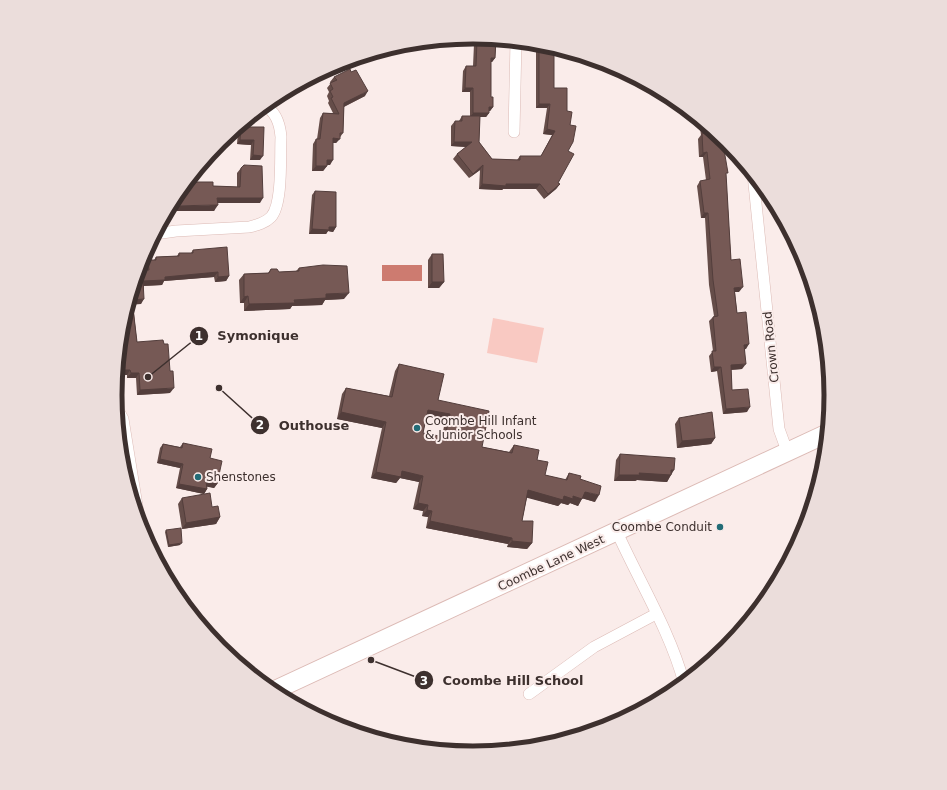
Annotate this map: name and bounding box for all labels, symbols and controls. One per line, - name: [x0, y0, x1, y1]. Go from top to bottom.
- street label: Crown Road: [760, 311, 782, 383]
- callout: Symonique: [189, 323, 307, 348]
- text: Symonique: [217, 328, 299, 343]
- text: 1: [195, 329, 203, 343]
- callout: Outhouse: [250, 413, 357, 438]
- place label: Coombe Hill Infant & Junior Schools: [425, 414, 537, 442]
- text: 2: [256, 418, 264, 432]
- text: Outhouse: [279, 418, 349, 433]
- marker: Coombe Hill Infant & Junior Schools: [412, 423, 422, 433]
- place label: Shenstones: [206, 470, 276, 484]
- marker: Shenstones: [193, 472, 203, 482]
- place label: Coombe Conduit: [612, 520, 712, 534]
- marker: Coombe Conduit: [715, 522, 725, 532]
- street label: Coombe Lane West: [496, 532, 607, 594]
- callout: Coombe Hill School: [414, 668, 591, 693]
- text: Coombe Hill School: [442, 673, 584, 688]
- text: 3: [420, 674, 428, 688]

